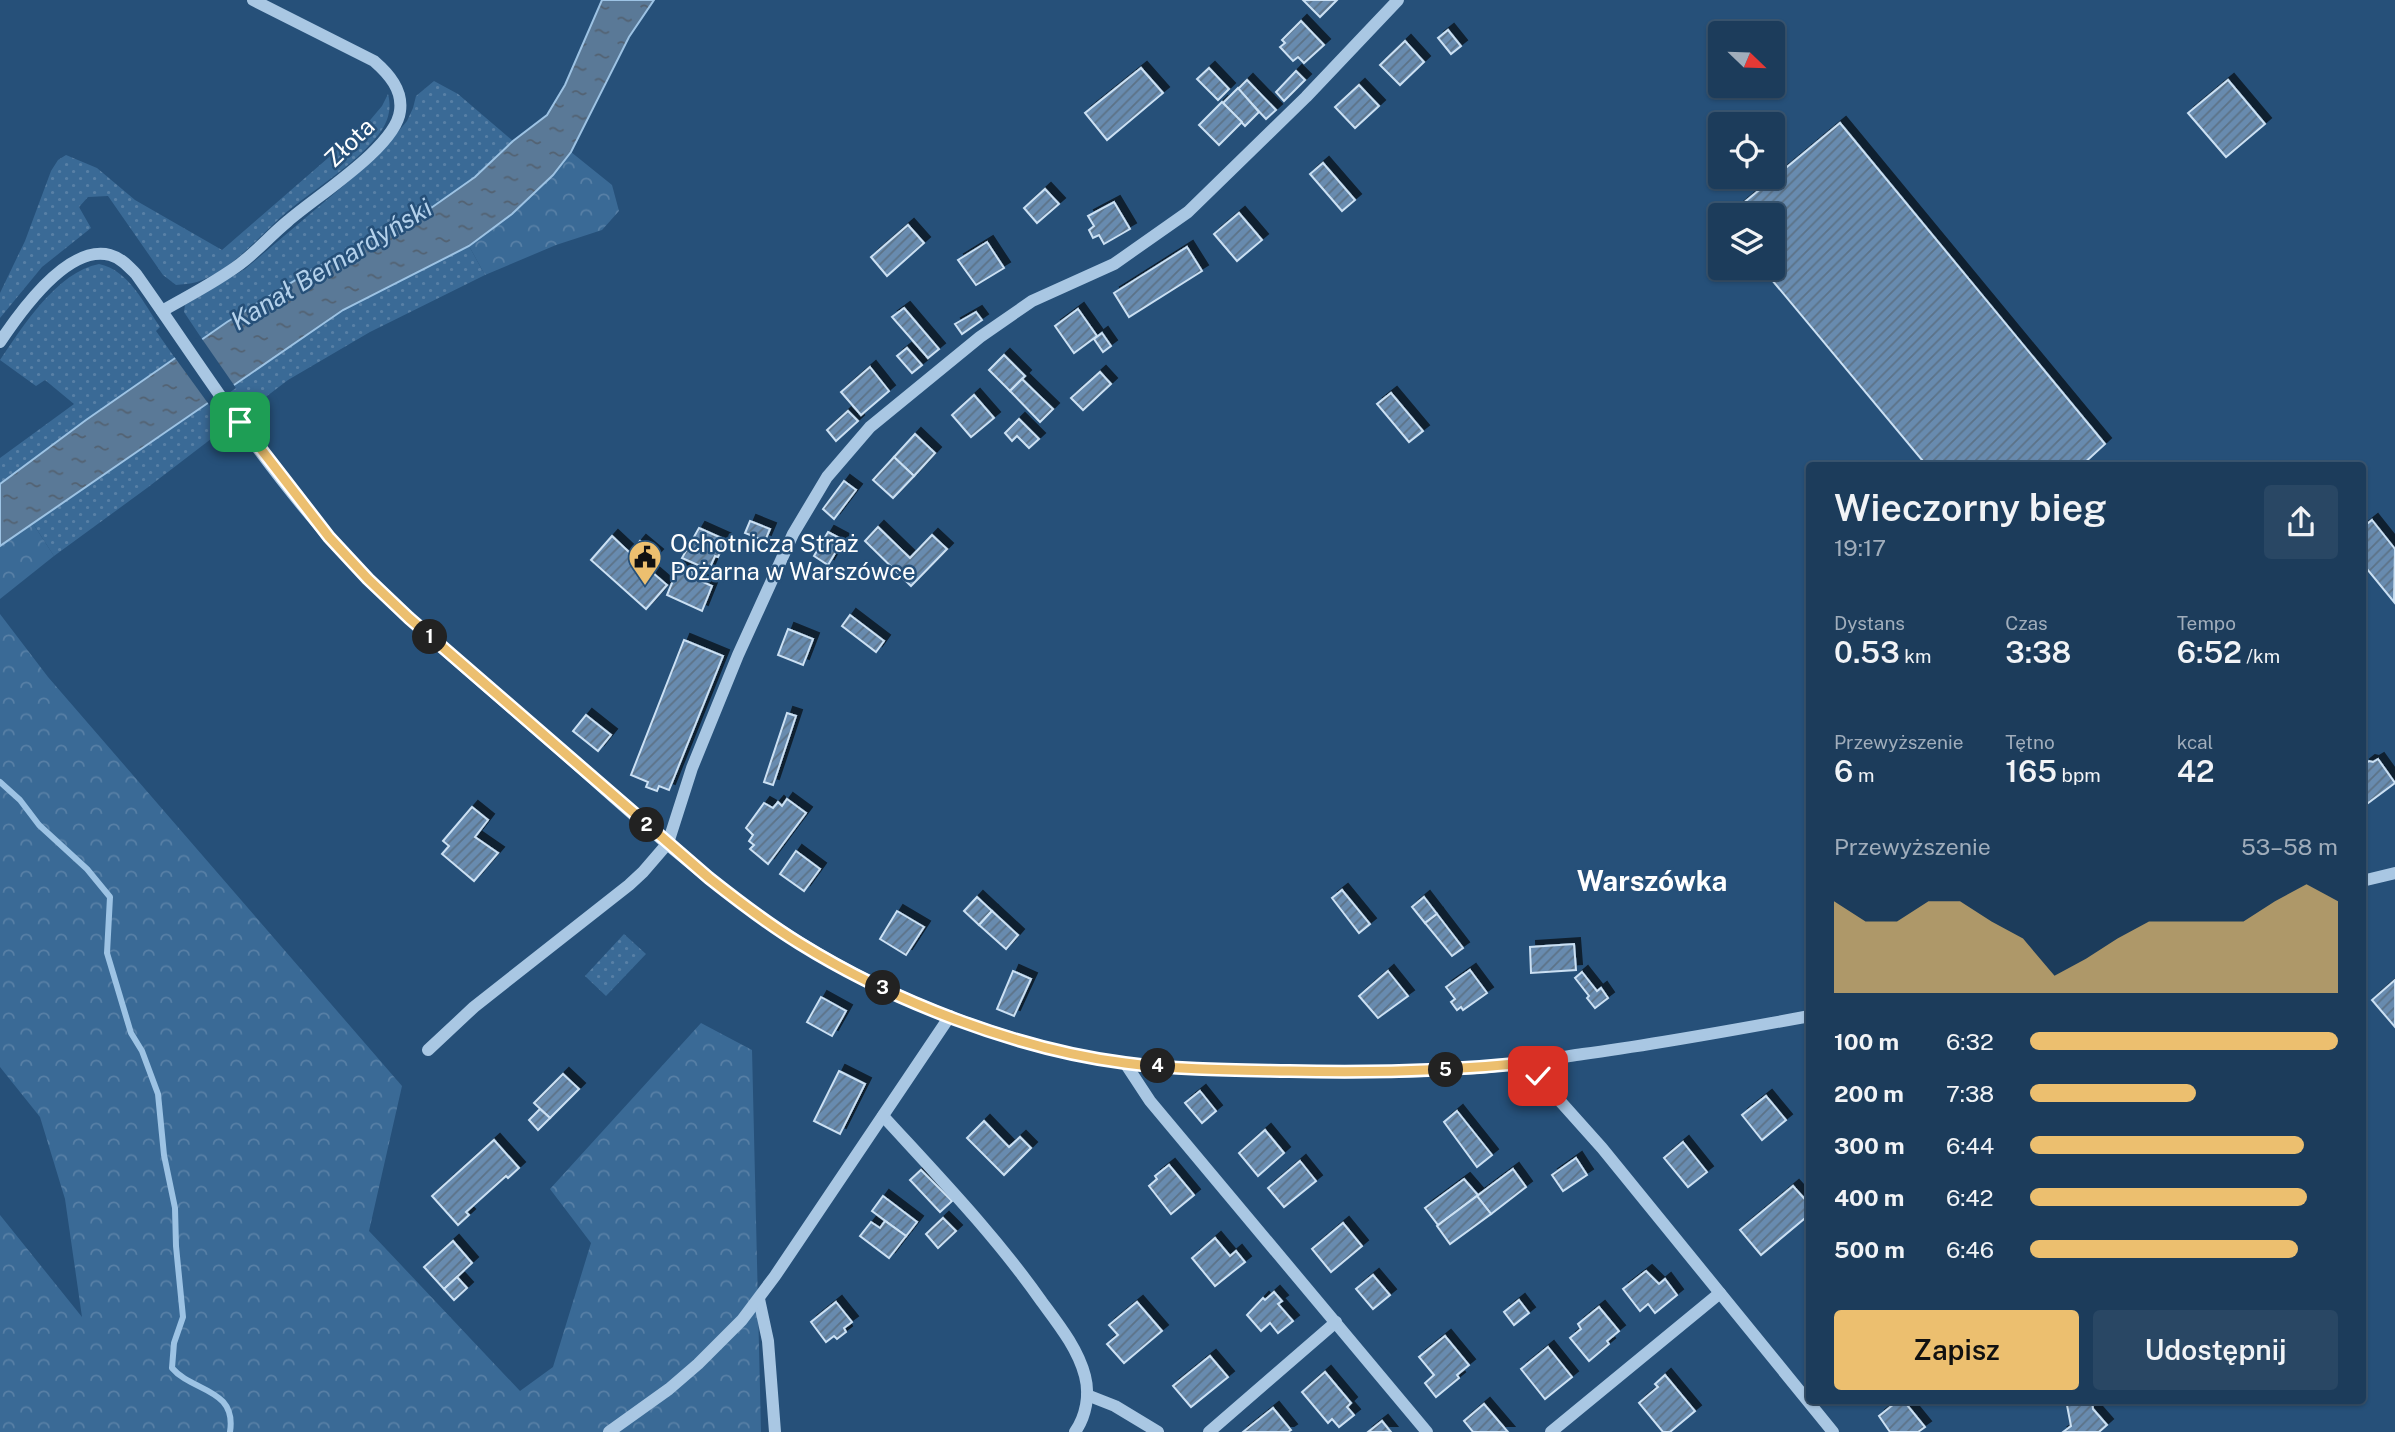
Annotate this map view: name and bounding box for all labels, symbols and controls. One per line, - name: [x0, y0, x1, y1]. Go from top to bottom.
- north arrow: [1708, 21, 1785, 98]
- map controls: [1708, 21, 1785, 280]
- street label: Złota: [318, 112, 380, 172]
- button: locate: [1708, 112, 1785, 189]
- water label: Kanał Bernardyński: [225, 191, 438, 336]
- button: layers: [1708, 203, 1785, 280]
- pin: [210, 392, 270, 452]
- icon: arrive: [221, 403, 259, 441]
- text: Wieczorny bieg: [1834, 485, 2107, 530]
- button: share: [2264, 485, 2338, 559]
- place label: Ochotnicza Straż Pożarna w Warszówce: [670, 529, 916, 585]
- text: 19:17: [1834, 534, 1886, 561]
- public building icon: Ochotnicza Straż Pożarna w Warszówce: [626, 538, 664, 587]
- text: Dystans: [1834, 612, 1905, 634]
- text: Czas: [2005, 612, 2048, 634]
- text: Tempo: [2177, 612, 2236, 634]
- pin: 1: [412, 620, 448, 654]
- text: 1: [425, 625, 434, 647]
- text: 0.53: [1834, 634, 1900, 670]
- text: 3:38: [2005, 634, 2071, 670]
- text: 6:52: [2177, 634, 2242, 670]
- text: km: [1900, 645, 1931, 667]
- text: /km: [2242, 645, 2280, 667]
- text: Przewyższenie: [1834, 731, 1964, 753]
- text: Tętno: [2005, 731, 2055, 753]
- text: kcal: [2177, 731, 2213, 753]
- text: 6: [1834, 753, 1853, 789]
- text: 165: [2005, 753, 2057, 789]
- text: 42: [2177, 753, 2215, 789]
- text: m: [1853, 764, 1874, 786]
- text: bpm: [2057, 764, 2101, 786]
- pin: 2: [630, 808, 664, 842]
- text: 2: [640, 813, 653, 835]
- text: Przewyższenie: [1834, 833, 1991, 860]
- text: 53–58 m: [2241, 833, 2338, 860]
- district label: Warszówka: [1577, 864, 1727, 897]
- pin: 3: [866, 970, 900, 1006]
- text: 3: [876, 976, 889, 998]
- text: 100 m: [1834, 1028, 1899, 1055]
- text: 6:32: [1946, 1028, 1994, 1055]
- pin: [1508, 1046, 1568, 1106]
- pin: 4: [1140, 1048, 1176, 1084]
- pin: 5: [1428, 1052, 1464, 1088]
- text: 4: [1151, 1054, 1164, 1076]
- icon: check: [1519, 1057, 1557, 1095]
- text: 5: [1439, 1058, 1452, 1080]
- text: 200 m: [1834, 1080, 1904, 1107]
- text: 7:38: [1946, 1080, 1994, 1107]
- text: 300 m: [1834, 1132, 1905, 1159]
- text: 6:44: [1946, 1132, 1994, 1159]
- text: 400 m: [1834, 1184, 1904, 1211]
- text: 6:42: [1946, 1184, 1994, 1211]
- text: 500 m: [1834, 1236, 1905, 1263]
- text: 6:46: [1946, 1236, 1994, 1263]
- button: Zapisz: [1834, 1310, 2079, 1390]
- button: Udostępnij: [2093, 1310, 2338, 1390]

